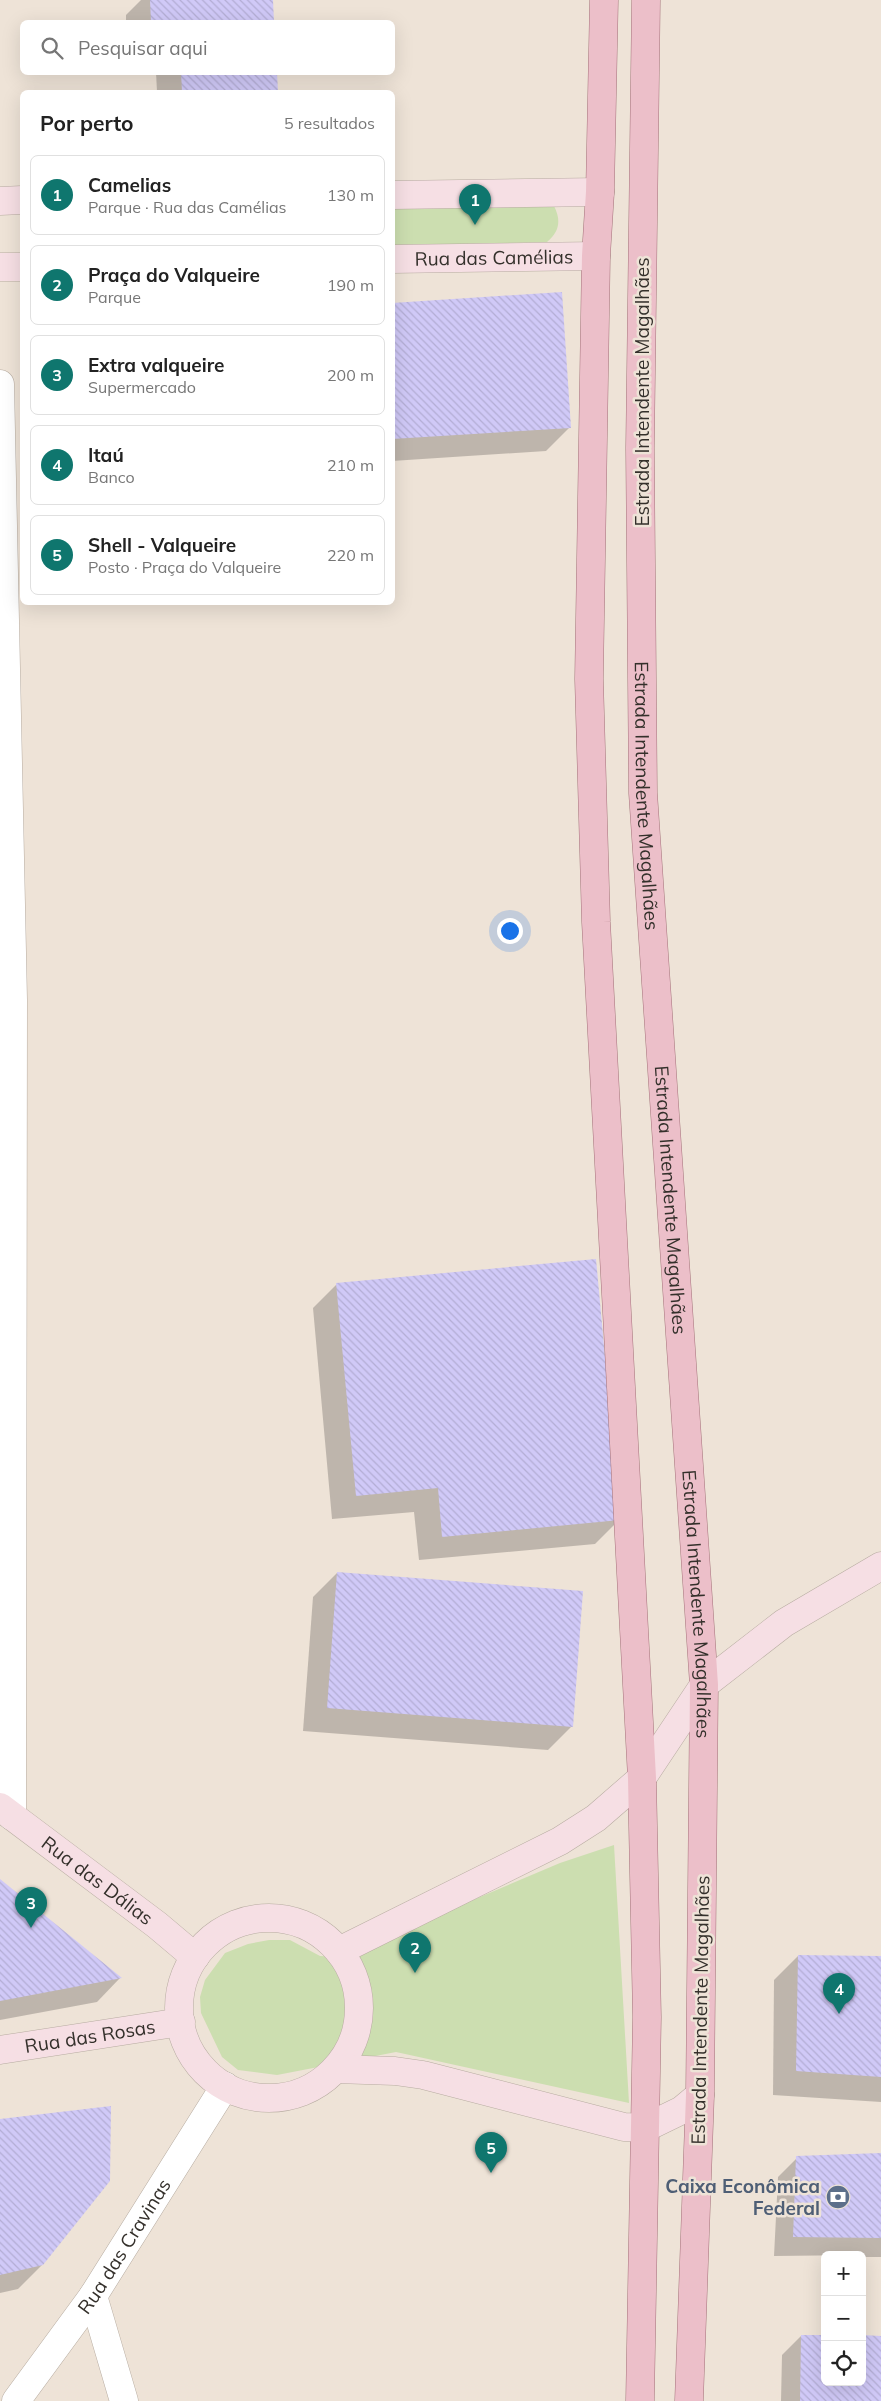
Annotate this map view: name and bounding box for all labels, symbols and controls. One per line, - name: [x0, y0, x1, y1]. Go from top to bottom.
- search box: [20, 20, 395, 75]
- icon: search: [38, 34, 66, 62]
- text: Pesquisar aqui: [78, 36, 208, 60]
- text: Por perto: [40, 110, 134, 136]
- text: 5 resultados: [284, 113, 375, 133]
- text: Camelias: [88, 173, 171, 197]
- pin: 1: [459, 184, 491, 225]
- text: 1: [52, 185, 62, 205]
- text: 130 m: [327, 185, 374, 205]
- text: Parque · Rua das Camélias: [88, 197, 287, 217]
- street label: Rua das Camélias: [414, 244, 574, 271]
- street label: Estrada Intendente Magalhães: [630, 257, 654, 527]
- text: Praça do Valqueire: [88, 263, 260, 287]
- text: 2: [52, 275, 62, 295]
- text: 190 m: [327, 275, 374, 295]
- text: Parque: [88, 287, 141, 307]
- text: Extra valqueire: [88, 353, 224, 377]
- text: 3: [52, 365, 62, 385]
- text: 200 m: [327, 365, 374, 385]
- text: Supermercado: [88, 377, 196, 397]
- text: Itaú: [88, 443, 124, 467]
- text: 4: [52, 455, 62, 475]
- text: 210 m: [327, 455, 374, 475]
- text: Banco: [88, 467, 135, 487]
- text: Shell - Valqueire: [88, 533, 236, 557]
- text: 5: [52, 545, 62, 565]
- text: 220 m: [327, 545, 374, 565]
- text: Posto · Praça do Valqueire: [88, 557, 281, 577]
- street label: Estrada Intendente Magalhães: [630, 661, 664, 931]
- your location: [497, 918, 523, 944]
- street label: Estrada Intendente Magalhães: [650, 1065, 692, 1335]
- street label: Estrada Intendente Magalhães: [677, 1469, 716, 1739]
- street label: Rua das Dálias: [37, 1831, 158, 1930]
- street label: Estrada Intendente Magalhães: [686, 1875, 714, 2145]
- pin: 3: [15, 1887, 47, 1928]
- pin: 2: [399, 1932, 431, 1973]
- pin: 4: [823, 1973, 855, 2014]
- street label: Rua das Rosas: [23, 2014, 157, 2058]
- pin: 5: [475, 2132, 507, 2173]
- street label: Rua das Cravinas: [72, 2174, 176, 2318]
- place label: Caixa Econômica Federal: [665, 2174, 820, 2220]
- bank icon: Caixa Econômica Federal: [825, 2184, 851, 2210]
- map controls: [821, 2251, 866, 2386]
- button: +: [821, 2251, 866, 2296]
- button: −: [821, 2296, 866, 2341]
- button: locate: [821, 2341, 866, 2386]

